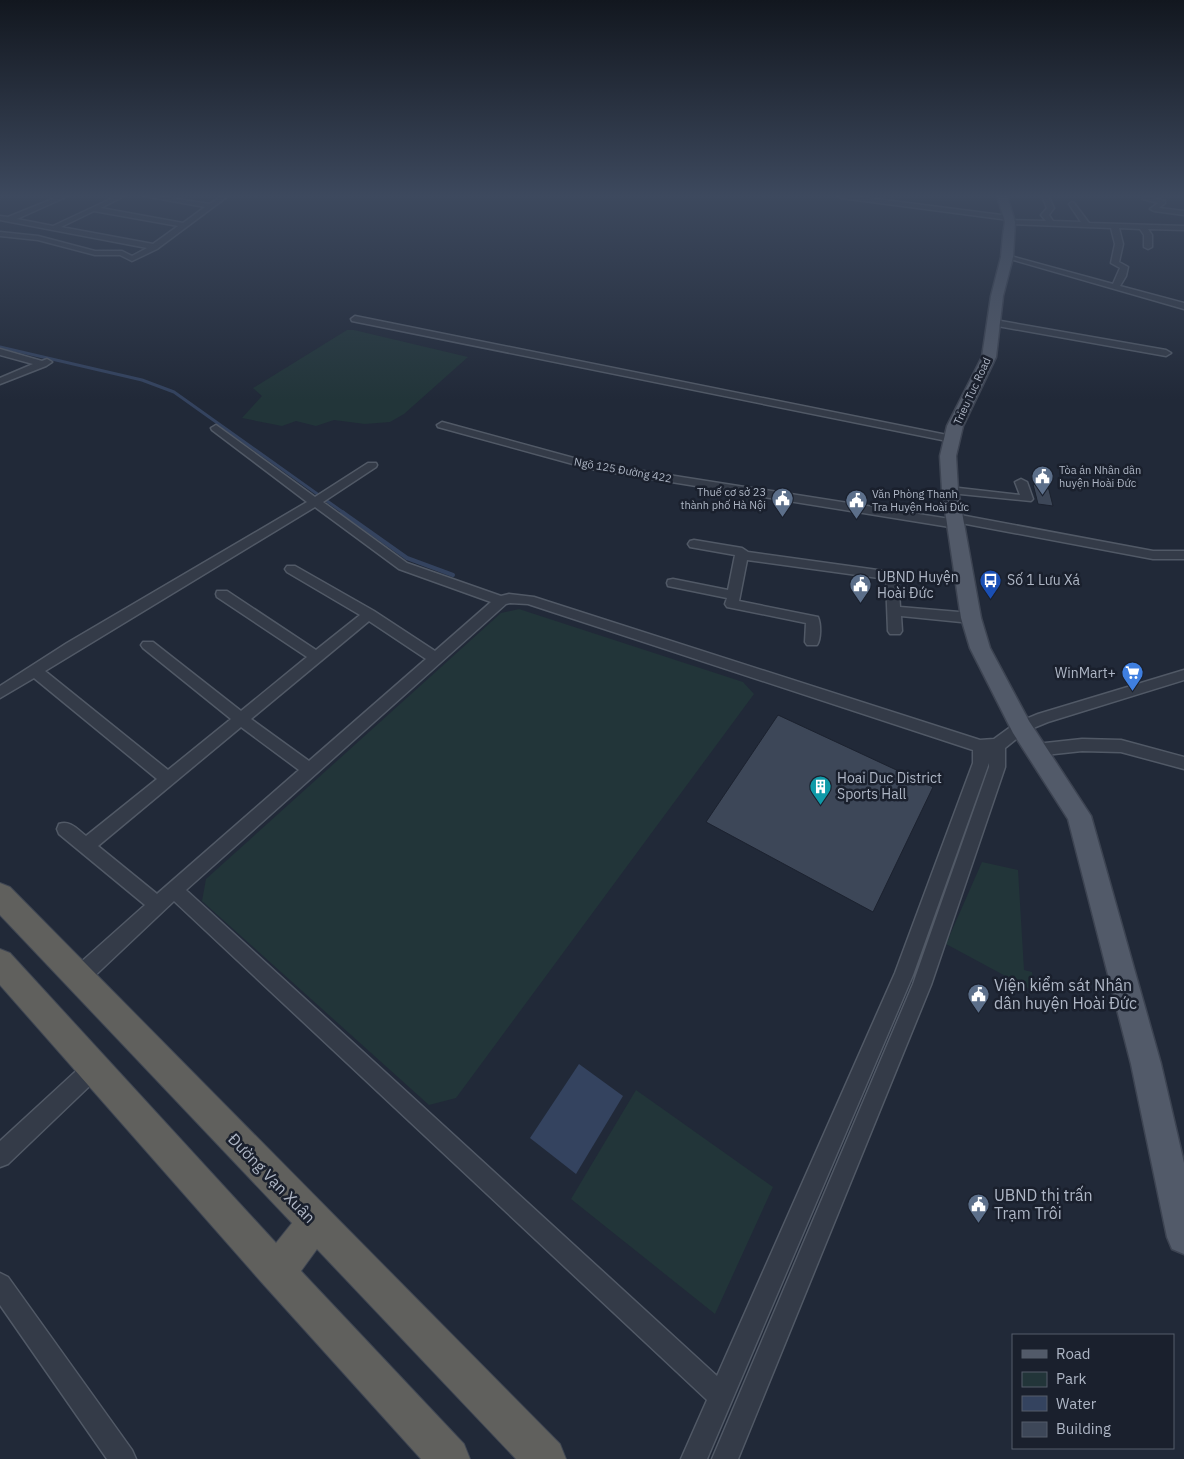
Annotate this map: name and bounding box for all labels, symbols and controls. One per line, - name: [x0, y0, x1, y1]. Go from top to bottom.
- street label: Trieu Tuc Road: [950, 355, 994, 427]
- street label: Ngõ 125 Đường 422: [573, 455, 673, 485]
- place label: Tòa án Nhân dân huyện Hoài Đức: [1059, 463, 1141, 490]
- public building icon: Tòa án Nhân dân huyện Hoài Đức: [1031, 464, 1055, 495]
- place label: Thuế cơ sở 23 thành phố Hà Nội: [681, 485, 766, 512]
- public building icon: Thuế cơ sở 23 thành phố Hà Nội: [770, 486, 794, 517]
- place label: Văn Phòng Thanh Tra Huyện Hoài Đức: [872, 487, 969, 514]
- public building icon: Văn Phòng Thanh Tra Huyện Hoài Đức: [844, 488, 868, 519]
- place label: UBND Huyện Hoài Đức: [877, 568, 959, 602]
- bus stop icon: Số 1 Lưu Xá: [979, 568, 1003, 599]
- place label: Số 1 Lưu Xá: [1007, 571, 1081, 589]
- public building icon: UBND Huyện Hoài Đức: [849, 573, 873, 604]
- supermarket icon: WinMart+: [1120, 661, 1144, 692]
- place label: WinMart+: [1055, 664, 1116, 682]
- place label: Hoai Duc District Sports Hall: [837, 769, 942, 803]
- building icon: Hoai Duc District Sports Hall: [809, 774, 833, 805]
- place label: Viện kiểm sát Nhân dân huyện Hoài Đức: [994, 975, 1137, 1013]
- public building icon: Viện kiểm sát Nhân dân huyện Hoài Đức: [966, 982, 990, 1013]
- street label: Đường Vạn Xuân: [224, 1129, 320, 1227]
- place label: UBND thị trấn Trạm Trôi: [994, 1185, 1093, 1223]
- public building icon: UBND thị trấn Trạm Trôi: [966, 1192, 990, 1223]
- legend: [1012, 1334, 1174, 1449]
- text: Road: [1056, 1344, 1091, 1363]
- text: Park: [1056, 1369, 1086, 1388]
- text: Water: [1056, 1394, 1097, 1413]
- text: Building: [1056, 1419, 1111, 1438]

